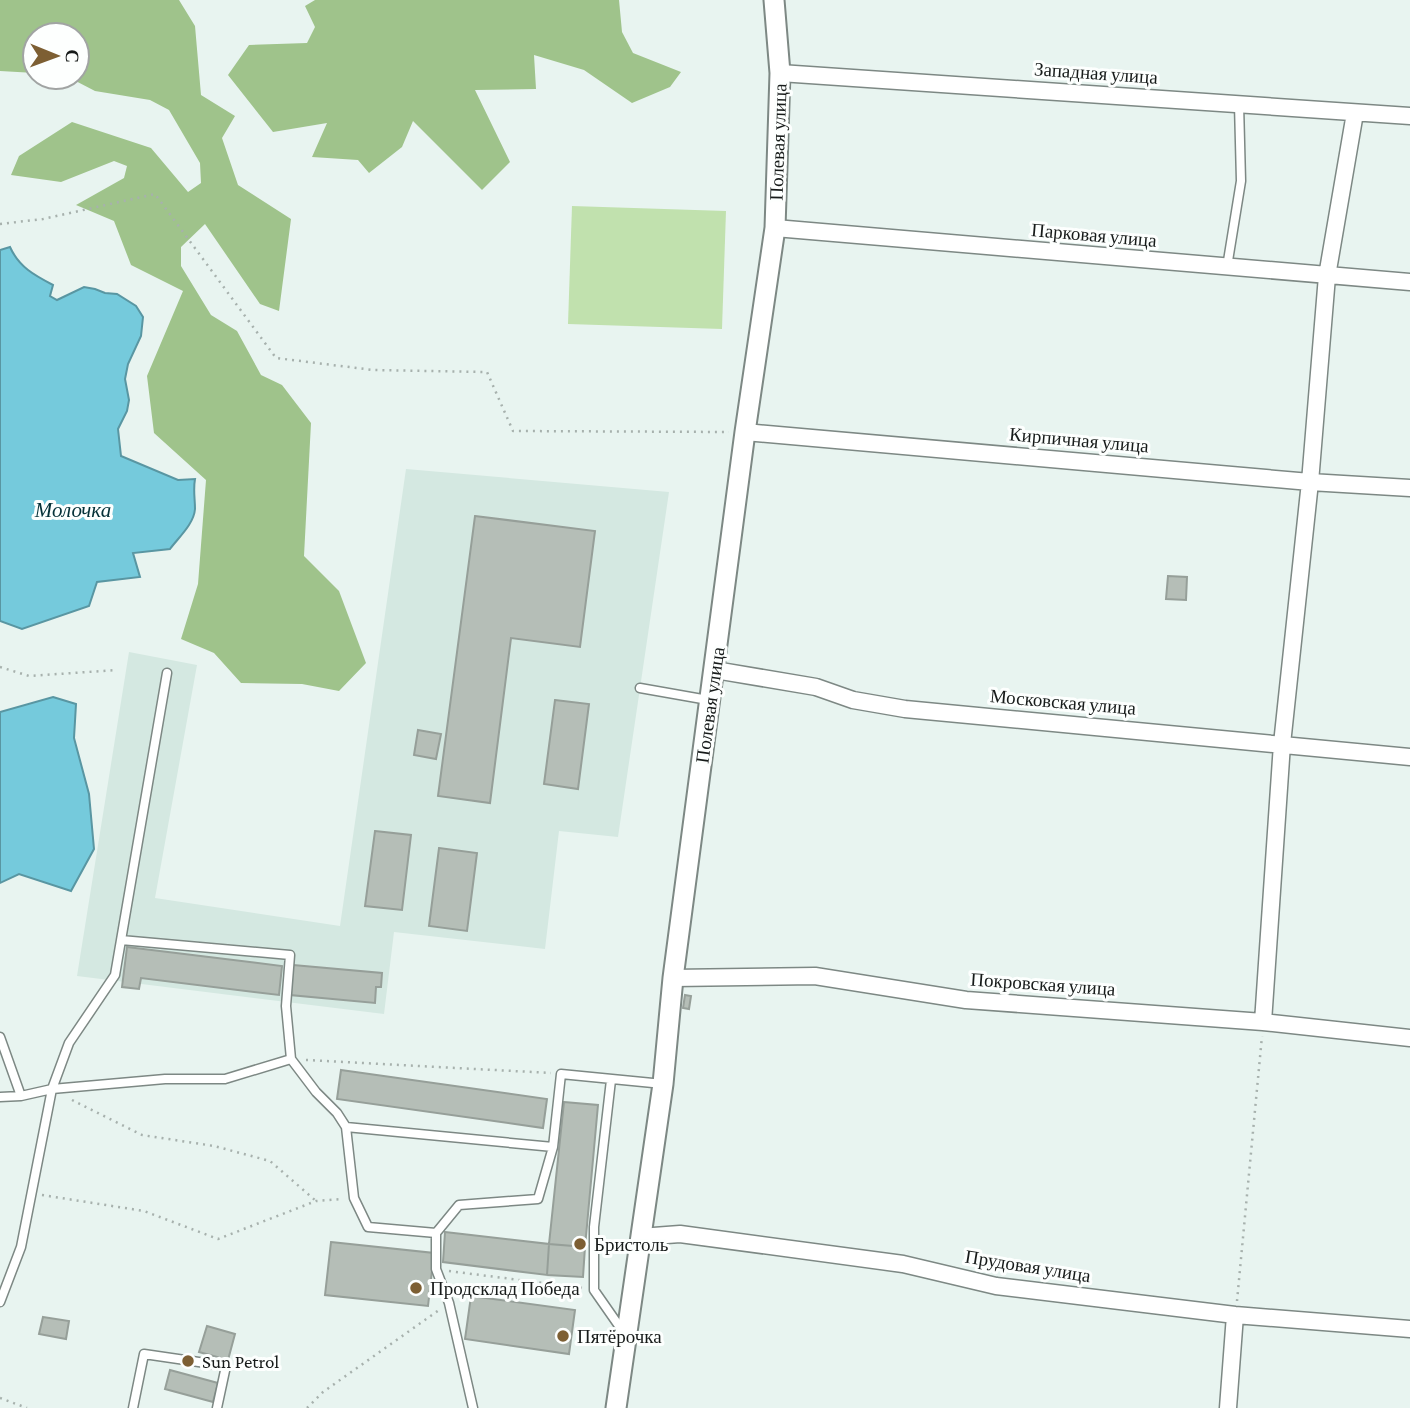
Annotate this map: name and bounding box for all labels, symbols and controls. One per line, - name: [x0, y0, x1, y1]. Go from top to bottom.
- north arrow: [21, 21, 91, 91]
- text: С: [62, 49, 83, 63]
- street label: Западная улица: [1034, 58, 1159, 88]
- street label: Полевая улица: [765, 82, 791, 201]
- street label: Парковая улица: [1030, 219, 1158, 251]
- street label: Кирпичная улица: [1008, 423, 1150, 457]
- water label: Молочка: [34, 498, 111, 522]
- street label: Полевая улица: [691, 645, 729, 765]
- street label: Московская улица: [989, 685, 1137, 719]
- street label: Покровская улица: [970, 968, 1117, 1000]
- place label: Бристоль: [594, 1234, 669, 1255]
- marker: Бристоль: [572, 1236, 588, 1252]
- street label: Прудовая улица: [964, 1246, 1093, 1286]
- place label: Продсклад Победа: [430, 1278, 580, 1299]
- marker: Продсклад Победа: [408, 1280, 424, 1296]
- place label: Пятёрочка: [577, 1326, 662, 1347]
- marker: Пятёрочка: [555, 1328, 571, 1344]
- place label: Sun Petrol: [202, 1351, 279, 1372]
- marker: Sun Petrol: [180, 1353, 196, 1369]

